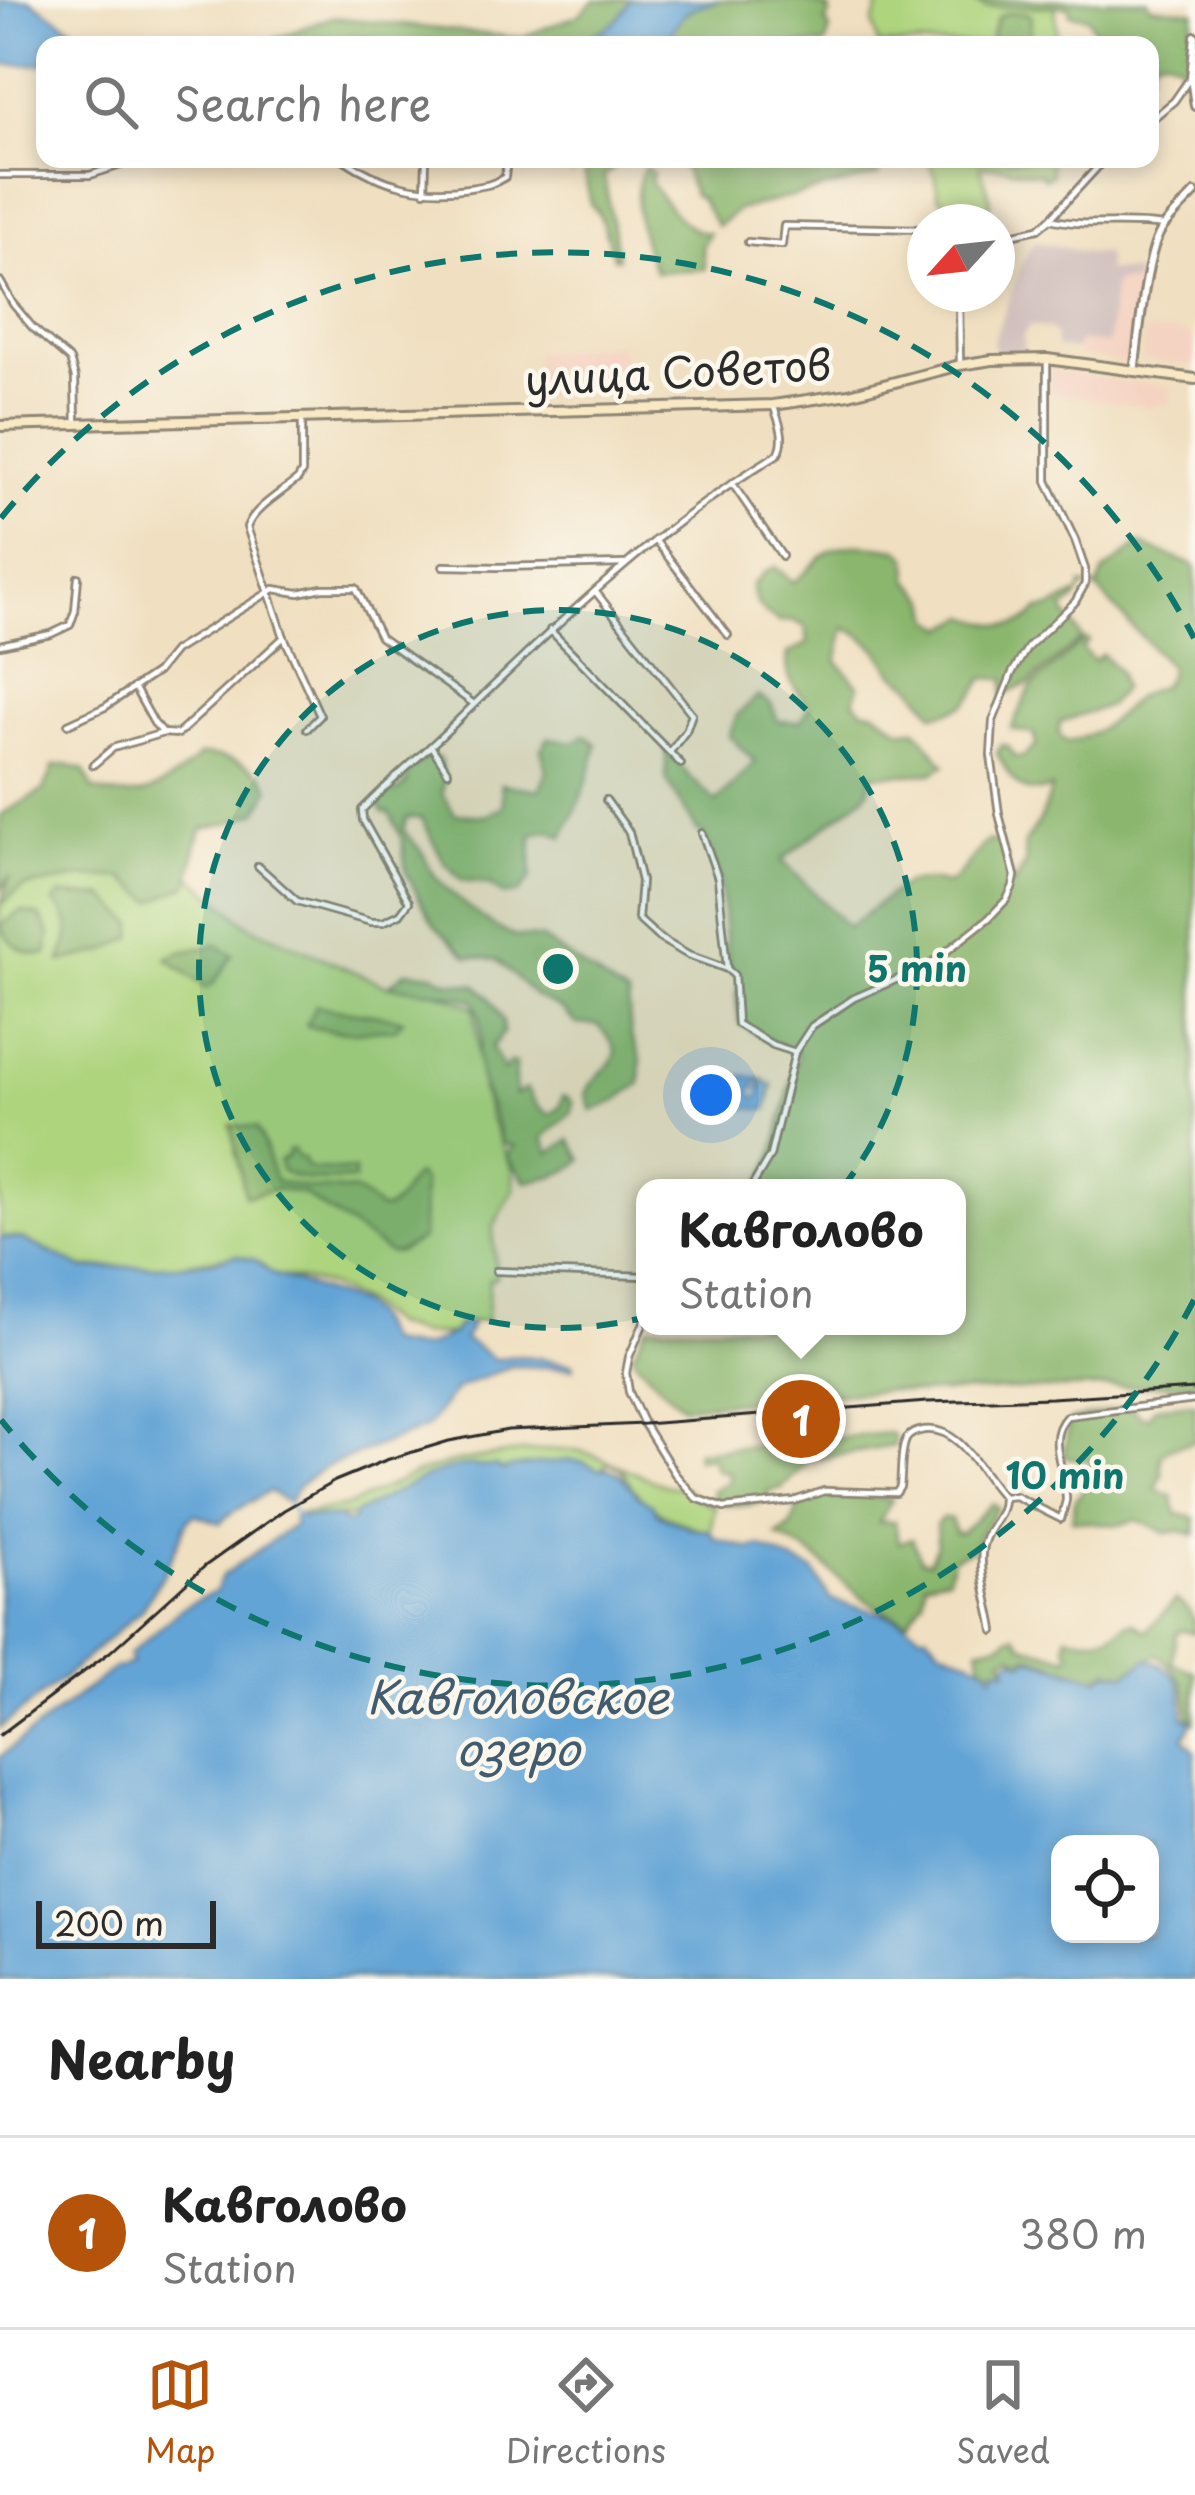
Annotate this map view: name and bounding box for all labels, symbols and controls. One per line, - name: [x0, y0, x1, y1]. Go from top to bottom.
- search box: [36, 36, 1159, 168]
- text: Search here: [174, 68, 431, 136]
- icon: search: [78, 69, 144, 135]
- north arrow: [907, 204, 1015, 312]
- street label: улица Советов: [523, 331, 833, 410]
- text: 5 min: [867, 940, 967, 994]
- centre of rings: [537, 948, 579, 990]
- your location: [681, 1065, 741, 1125]
- popup: [636, 1179, 966, 1335]
- text: Кавголово: [679, 1194, 923, 1262]
- text: Station: [679, 1262, 813, 1321]
- pin: 1: [762, 1374, 840, 1464]
- text: 10 min: [1005, 1447, 1125, 1501]
- water label: Кавголовское озеро: [367, 1661, 671, 1781]
- map controls: [1051, 1835, 1159, 1943]
- button: locate: [1051, 1835, 1159, 1943]
- scale bar: [36, 1895, 216, 1948]
- text: 200 m: [54, 1897, 164, 1947]
- text: Nearby: [48, 2019, 235, 2096]
- text: Кавголово: [162, 2169, 407, 2237]
- text: 1: [78, 2203, 96, 2262]
- text: 380 m: [1019, 2203, 1147, 2262]
- text: Station: [162, 2237, 297, 2296]
- tab: Map: [145, 2352, 216, 2474]
- tab: Directions: [506, 2352, 666, 2474]
- tab: Saved: [956, 2352, 1050, 2474]

